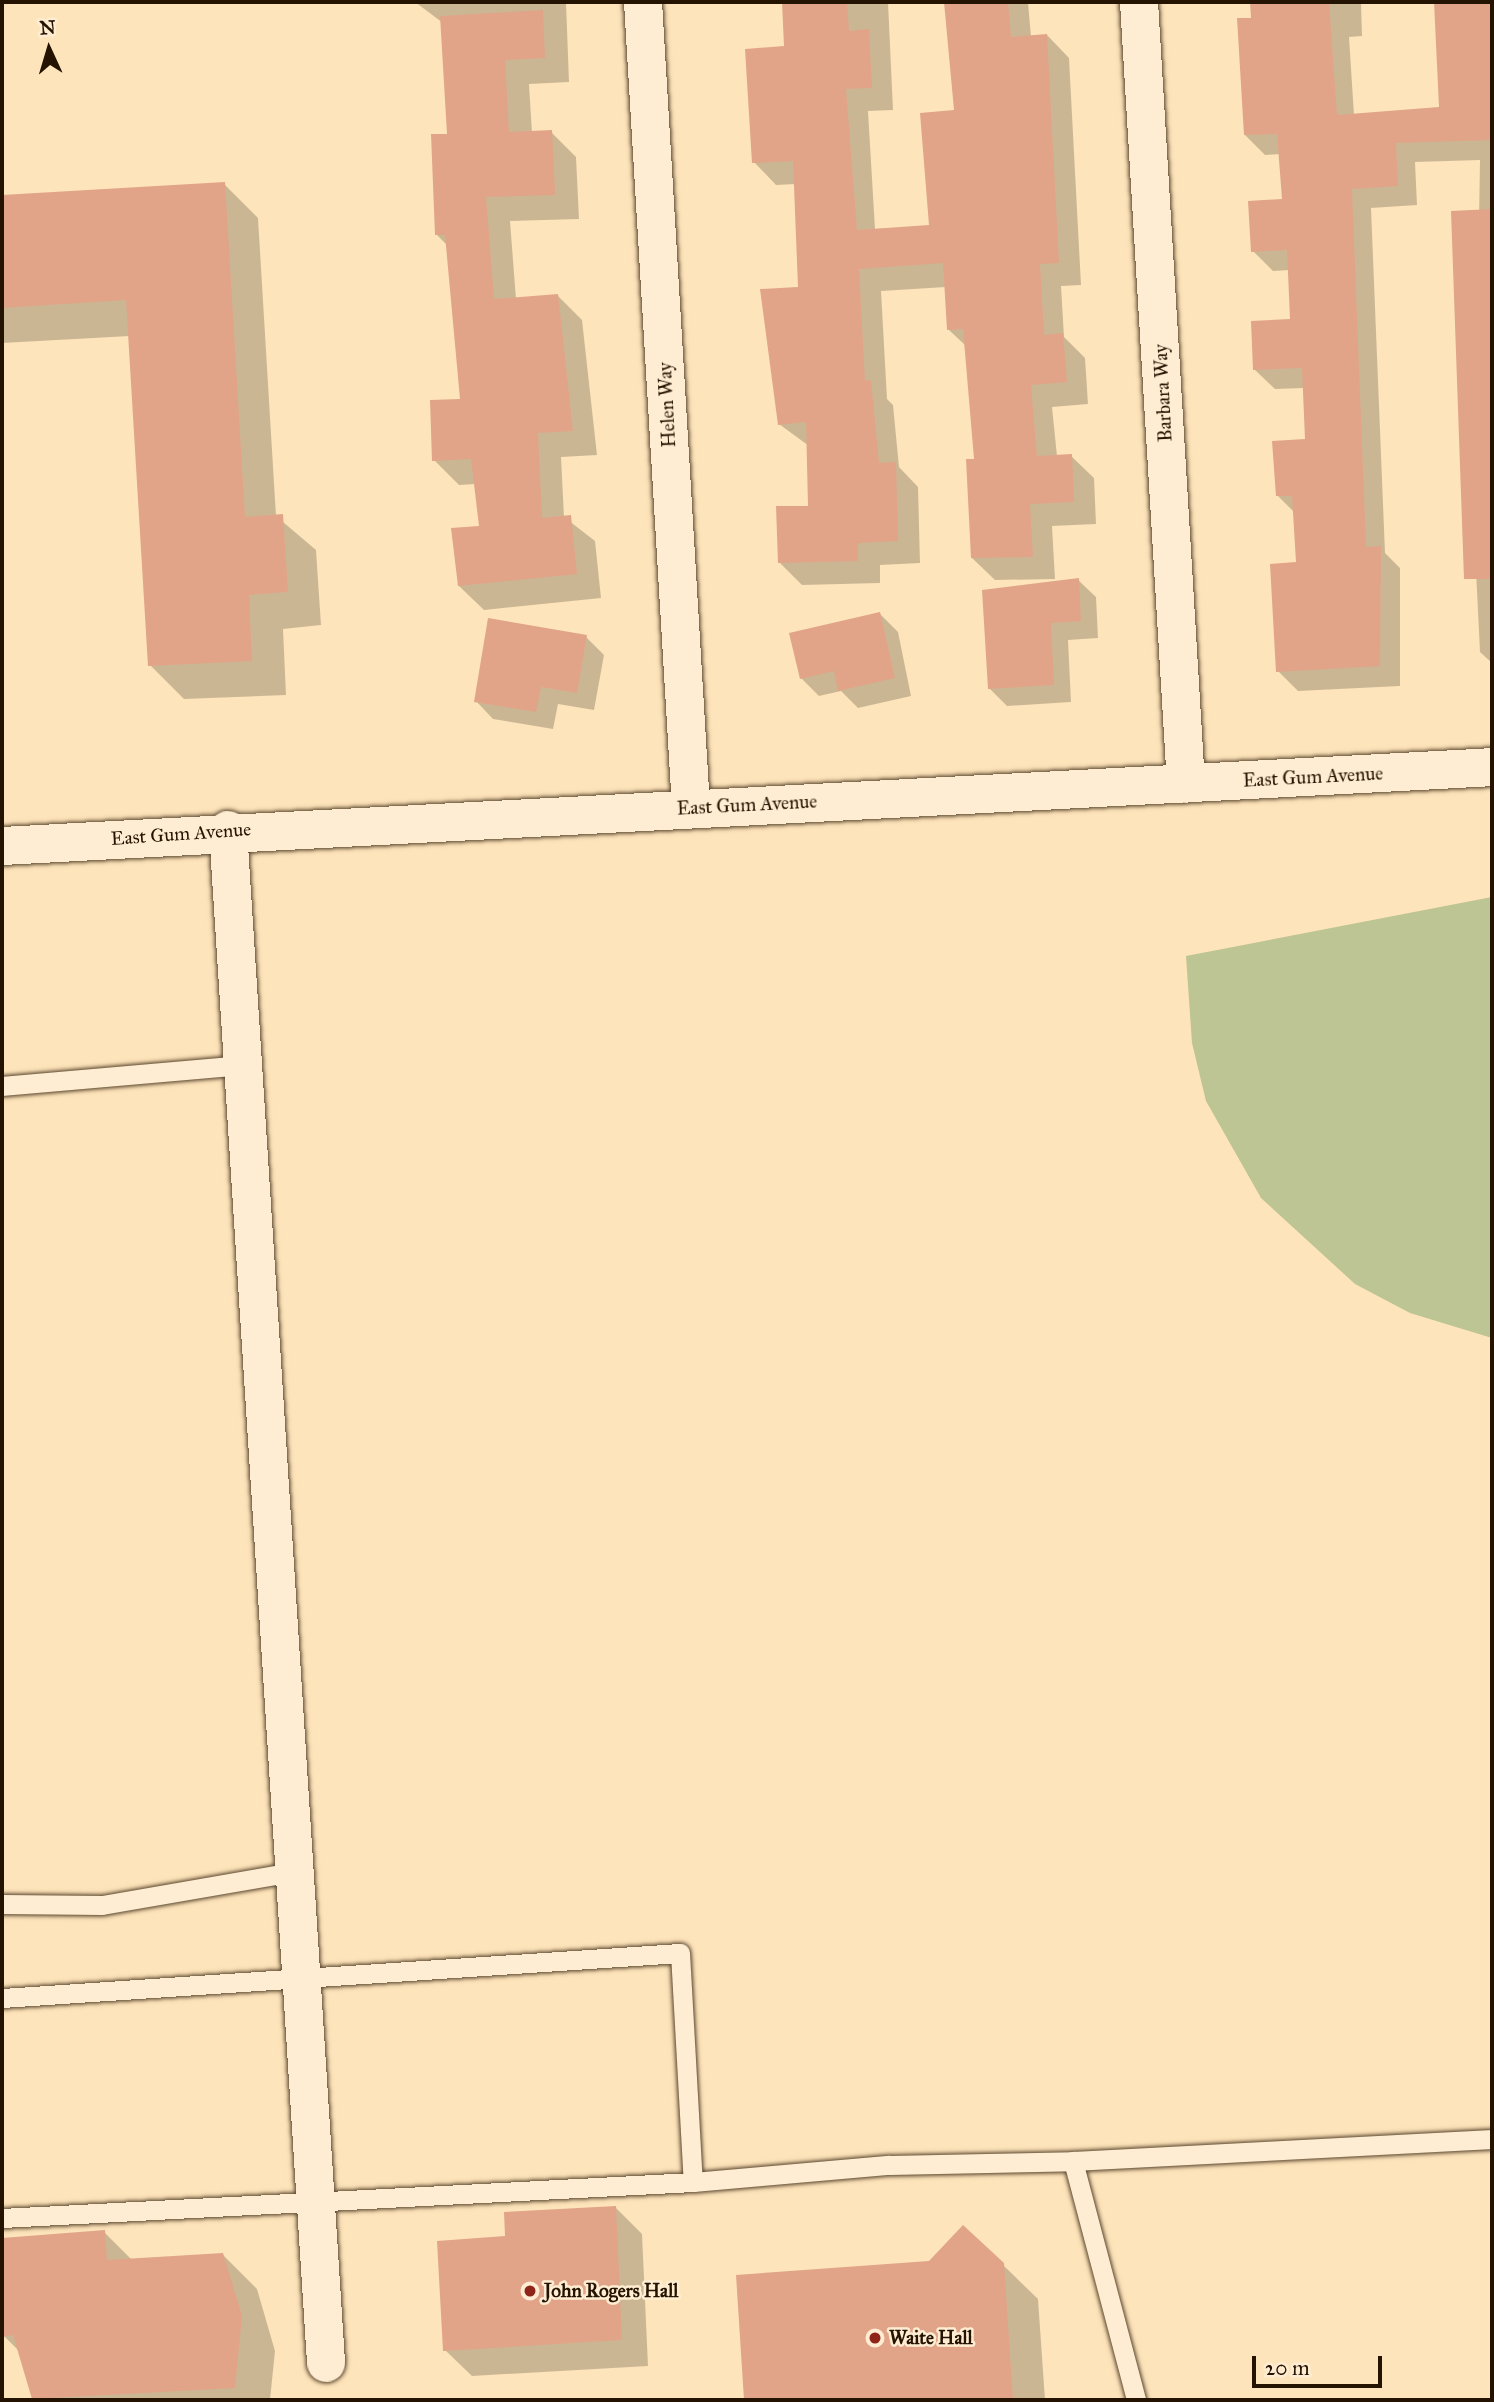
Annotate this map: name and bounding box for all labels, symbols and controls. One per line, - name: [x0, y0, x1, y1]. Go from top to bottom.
- north arrow: [14, 14, 84, 84]
- text: N: [39, 16, 56, 40]
- street label: Barbara Way: [1149, 343, 1177, 443]
- street label: Helen Way: [653, 362, 681, 448]
- street label: East Gum Avenue: [1242, 762, 1384, 792]
- street label: East Gum Avenue: [676, 790, 818, 820]
- street label: East Gum Avenue: [110, 818, 252, 850]
- place label: John Rogers Hall: [544, 2280, 678, 2302]
- marker: John Rogers Hall: [522, 2283, 538, 2299]
- place label: Waite Hall: [889, 2327, 973, 2349]
- marker: Waite Hall: [867, 2330, 883, 2346]
- scale bar: [1256, 2342, 1386, 2386]
- text: 20 m: [1265, 2355, 1310, 2381]

